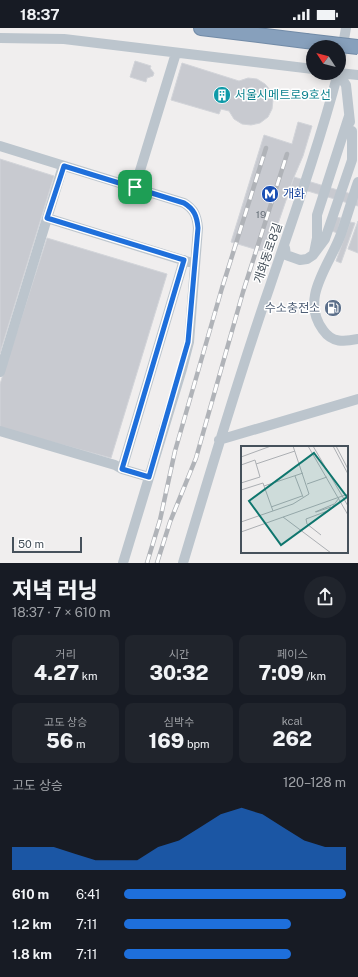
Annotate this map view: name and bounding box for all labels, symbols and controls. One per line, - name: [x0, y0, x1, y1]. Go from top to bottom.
- text: 18:37: [20, 6, 60, 23]
- north arrow: [306, 40, 346, 80]
- map controls: [306, 40, 346, 80]
- building icon: 서울시메트로9호선: [212, 85, 232, 105]
- place label: 서울시메트로9호선: [235, 88, 331, 102]
- pin: [118, 170, 152, 204]
- icon: arrive: [124, 176, 146, 198]
- metro station icon: 개화: [260, 184, 280, 204]
- place label: 개화: [283, 187, 305, 201]
- house number: 19: [256, 208, 266, 220]
- street label: 개화동로8길: [251, 221, 285, 285]
- fuel station icon: 수소충전소: [323, 298, 343, 318]
- place label: 수소충전소: [265, 301, 320, 315]
- inset map: [241, 446, 348, 553]
- scale bar: [12, 535, 82, 554]
- text: 50 m: [18, 538, 44, 550]
- button: share: [304, 576, 346, 618]
- text: 저녁 러닝: [12, 577, 98, 603]
- text: 18:37 · 7 × 610 m: [12, 605, 111, 620]
- text: 거리: [56, 648, 76, 660]
- text: 시간: [169, 648, 189, 660]
- text: 페이스: [277, 648, 308, 660]
- text: 4.27: [34, 661, 79, 685]
- text: 30:32: [149, 661, 209, 685]
- text: 7:09: [259, 661, 304, 685]
- text: km: [79, 670, 98, 682]
- text: /km: [304, 670, 326, 682]
- text: kcal: [282, 715, 303, 727]
- text: 고도 상승: [44, 716, 87, 728]
- text: 심박수: [164, 716, 194, 728]
- text: 262: [273, 727, 312, 751]
- text: 56: [46, 729, 73, 753]
- text: 169: [148, 729, 184, 753]
- text: m: [73, 738, 85, 750]
- text: bpm: [184, 738, 210, 750]
- text: 120–128 m: [283, 775, 346, 790]
- text: 고도 상승: [12, 778, 63, 793]
- text: 610 m: [12, 887, 49, 902]
- text: 6:41: [76, 887, 100, 902]
- text: 1.2 km: [12, 917, 52, 932]
- text: 7:11: [76, 917, 97, 932]
- text: 1.8 km: [12, 947, 52, 962]
- text: 7:11: [76, 947, 97, 962]

